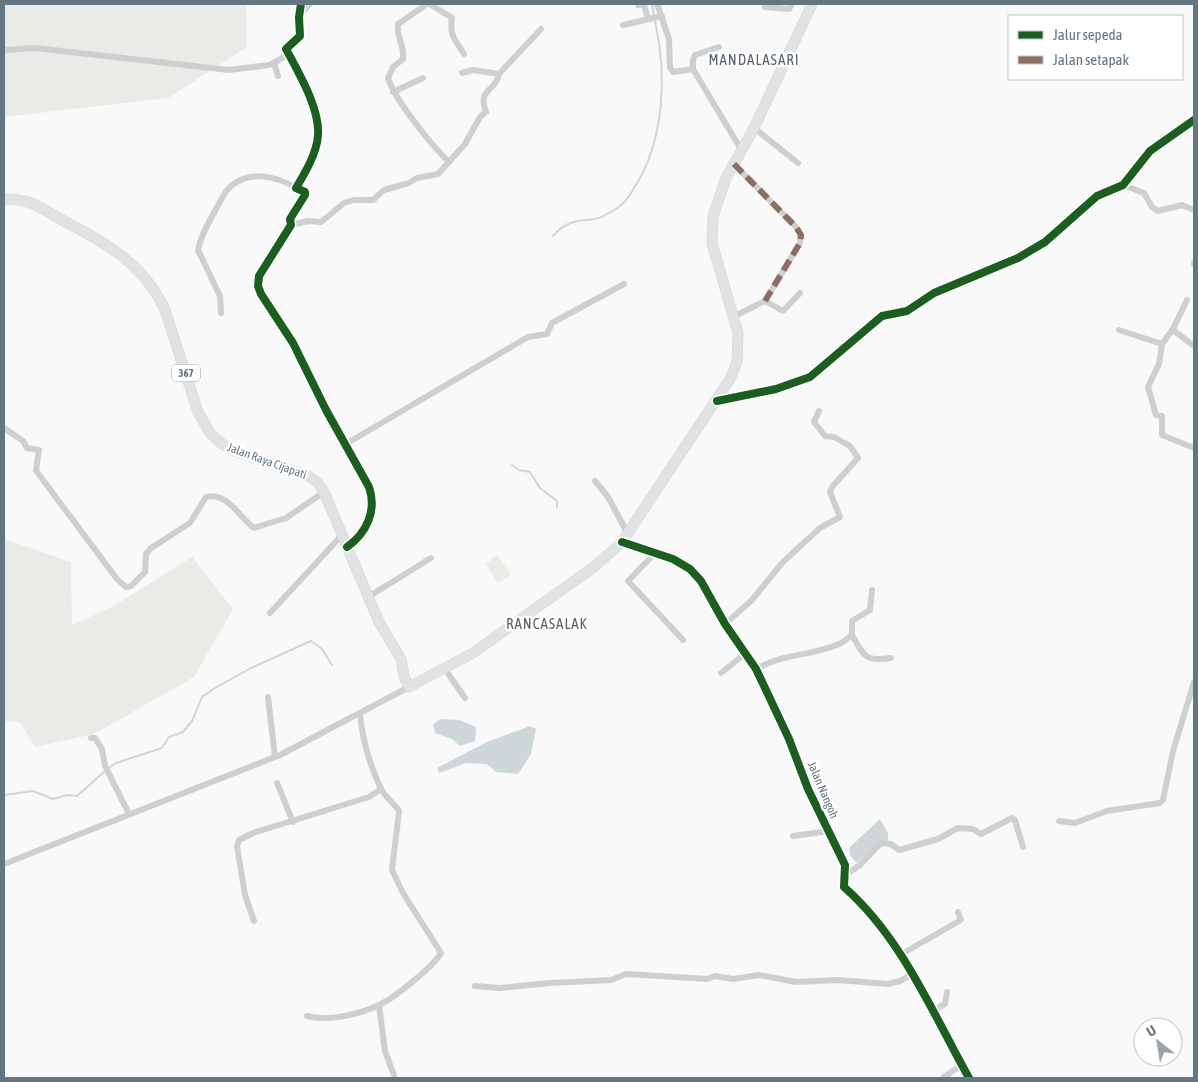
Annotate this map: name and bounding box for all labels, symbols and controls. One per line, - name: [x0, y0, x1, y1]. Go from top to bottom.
- legend: [1008, 15, 1183, 80]
- text: Jalur sepeda: [1053, 26, 1123, 43]
- district label: MANDALASARI: [708, 51, 800, 68]
- text: Jalan setapak: [1053, 51, 1130, 68]
- road number: 367: [172, 364, 200, 382]
- street label: Jalan Raya Cijapati: [225, 440, 309, 482]
- district label: RANCASALAK: [506, 615, 588, 632]
- street label: Jalan Nangoh: [805, 759, 841, 821]
- north arrow: [1133, 1017, 1183, 1067]
- text: U: [1144, 1022, 1159, 1040]

